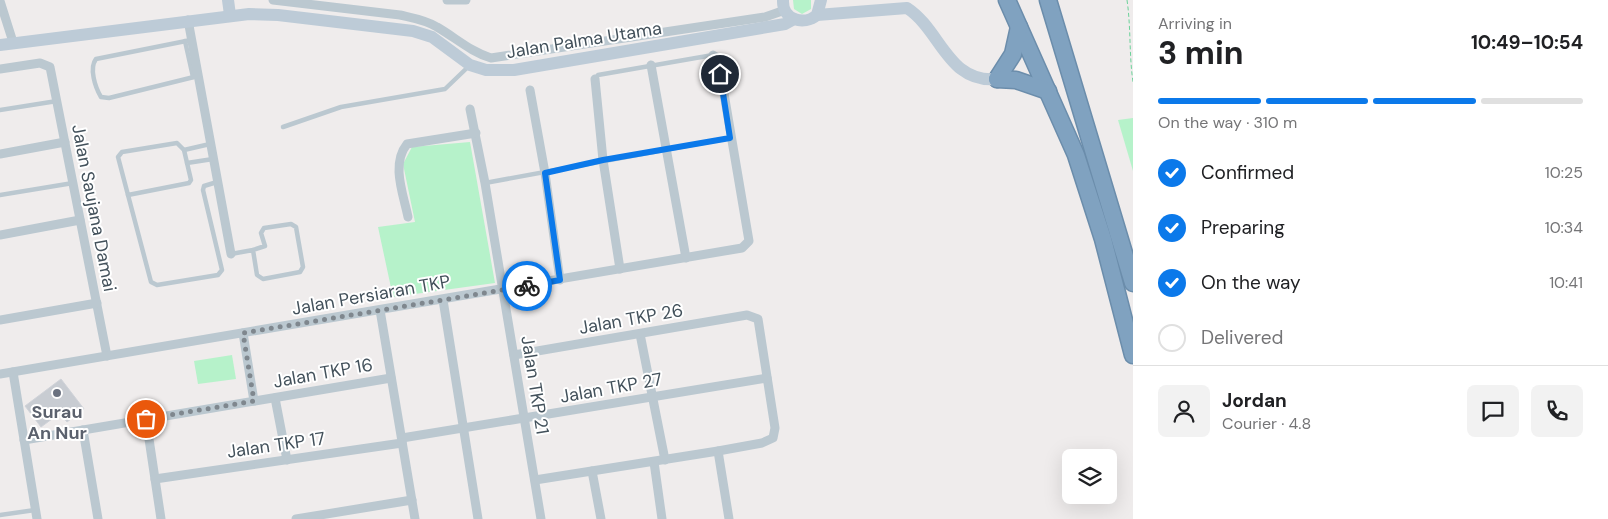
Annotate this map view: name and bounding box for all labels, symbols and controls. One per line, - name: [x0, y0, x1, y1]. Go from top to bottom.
- text: Arriving in: [1158, 13, 1232, 34]
- street label: Jalan Palma Utama: [505, 16, 663, 64]
- text: 10:49–10:54: [1471, 30, 1583, 55]
- text: 3 min: [1158, 32, 1243, 74]
- pin: [699, 53, 741, 95]
- icon: home: [706, 60, 734, 88]
- text: On the way · 310 m: [1158, 112, 1297, 133]
- street label: Jalan Saujana Damai: [66, 122, 122, 294]
- icon: check: [1158, 159, 1186, 187]
- text: Confirmed: [1201, 160, 1294, 185]
- text: 10:25: [1545, 162, 1583, 183]
- icon: check: [1158, 214, 1186, 242]
- text: Preparing: [1201, 215, 1285, 240]
- text: 10:34: [1545, 217, 1583, 238]
- courier: [502, 261, 552, 311]
- street label: Jalan Persiaran TKP: [290, 269, 452, 321]
- icon: check: [1158, 269, 1186, 297]
- text: On the way: [1201, 270, 1301, 295]
- icon: bike: [513, 272, 541, 300]
- text: 10:41: [1549, 272, 1583, 293]
- street label: Jalan TKP 26: [577, 298, 685, 340]
- text: Delivered: [1201, 325, 1283, 350]
- street label: Jalan TKP 21: [515, 334, 555, 436]
- street label: Jalan TKP 16: [271, 352, 375, 394]
- street label: Jalan TKP 27: [558, 367, 664, 409]
- button: person: [1158, 385, 1210, 437]
- button: chat: [1467, 385, 1519, 437]
- button: phone: [1531, 385, 1583, 437]
- marker: Surau An Nur: [51, 387, 63, 399]
- text: Jordan: [1222, 388, 1287, 413]
- pin: [125, 398, 167, 440]
- place label: Surau An Nur: [27, 400, 87, 445]
- icon: bag: [132, 405, 160, 433]
- text: Courier · 4.8: [1222, 413, 1311, 434]
- street label: Jalan TKP 17: [225, 426, 327, 464]
- map controls: [1062, 449, 1117, 504]
- button: layers: [1062, 449, 1117, 504]

